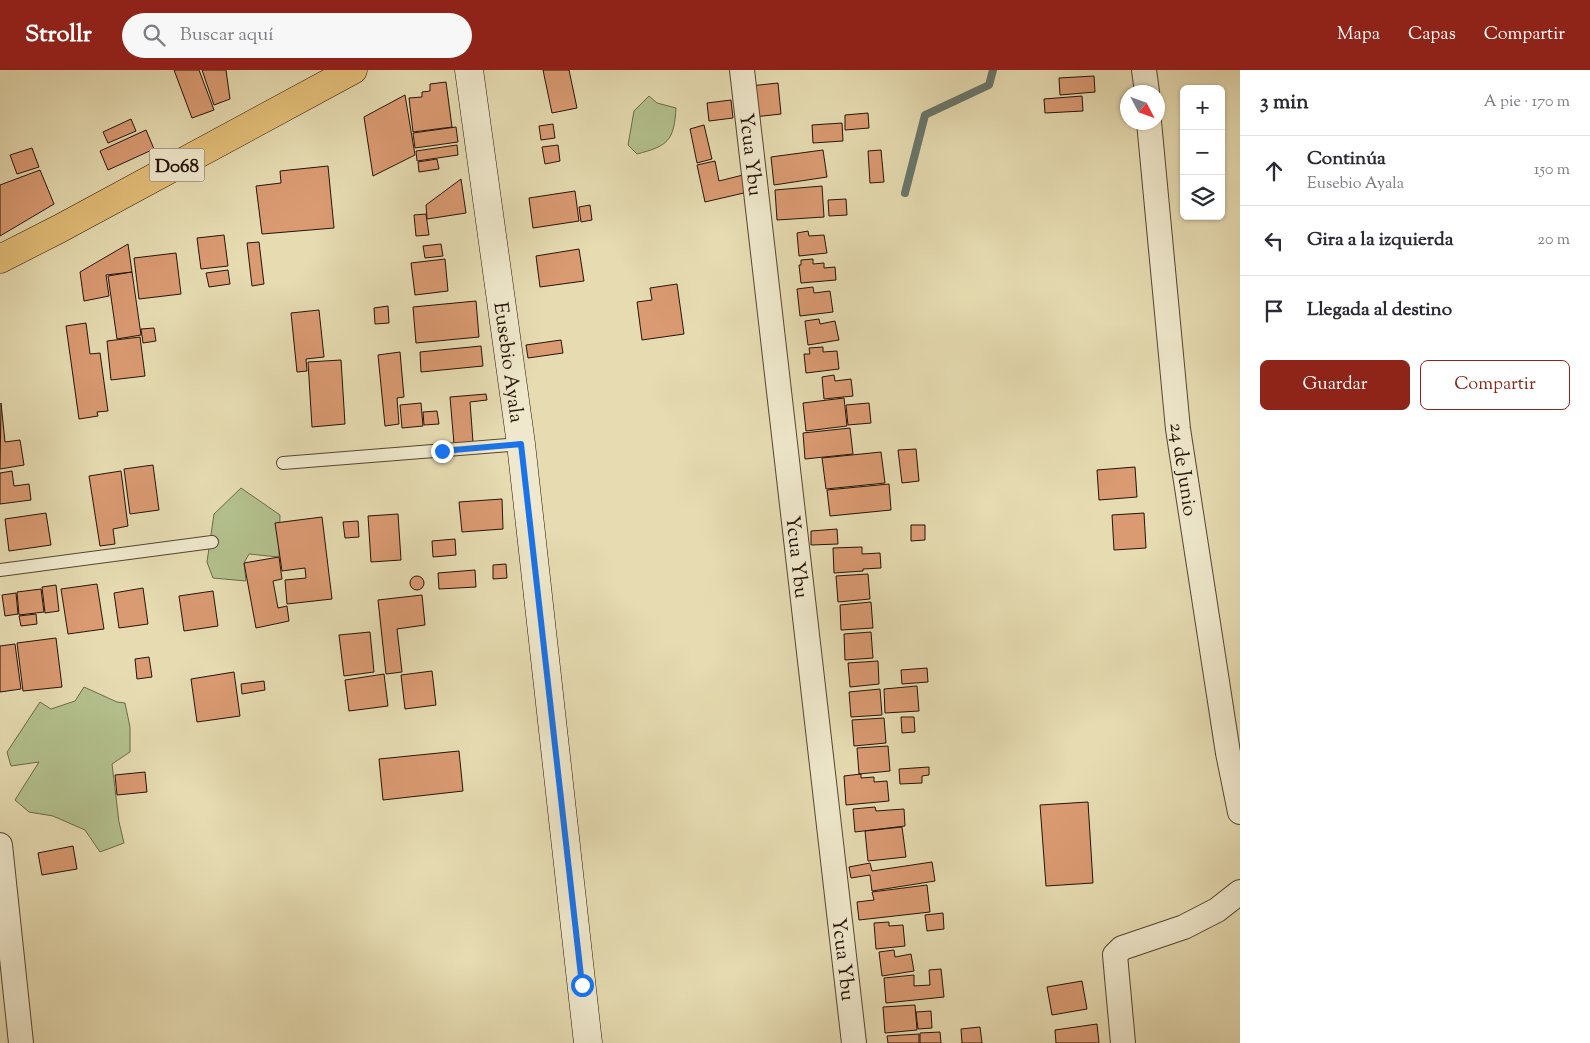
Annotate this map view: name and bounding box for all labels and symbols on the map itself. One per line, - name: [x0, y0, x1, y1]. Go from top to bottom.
- north arrow: [1120, 85, 1165, 130]
- street label: Ycua Ybu: [730, 112, 768, 198]
- road number: D068: [150, 148, 204, 182]
- street label: Eusebio Ayala: [484, 300, 530, 425]
- street label: 24 de Junio: [1160, 421, 1203, 518]
- route end: [431, 440, 454, 463]
- street label: Ycua Ybu: [776, 514, 815, 601]
- street label: Ycua Ybu: [823, 916, 861, 1003]
- route start: [571, 974, 594, 997]

